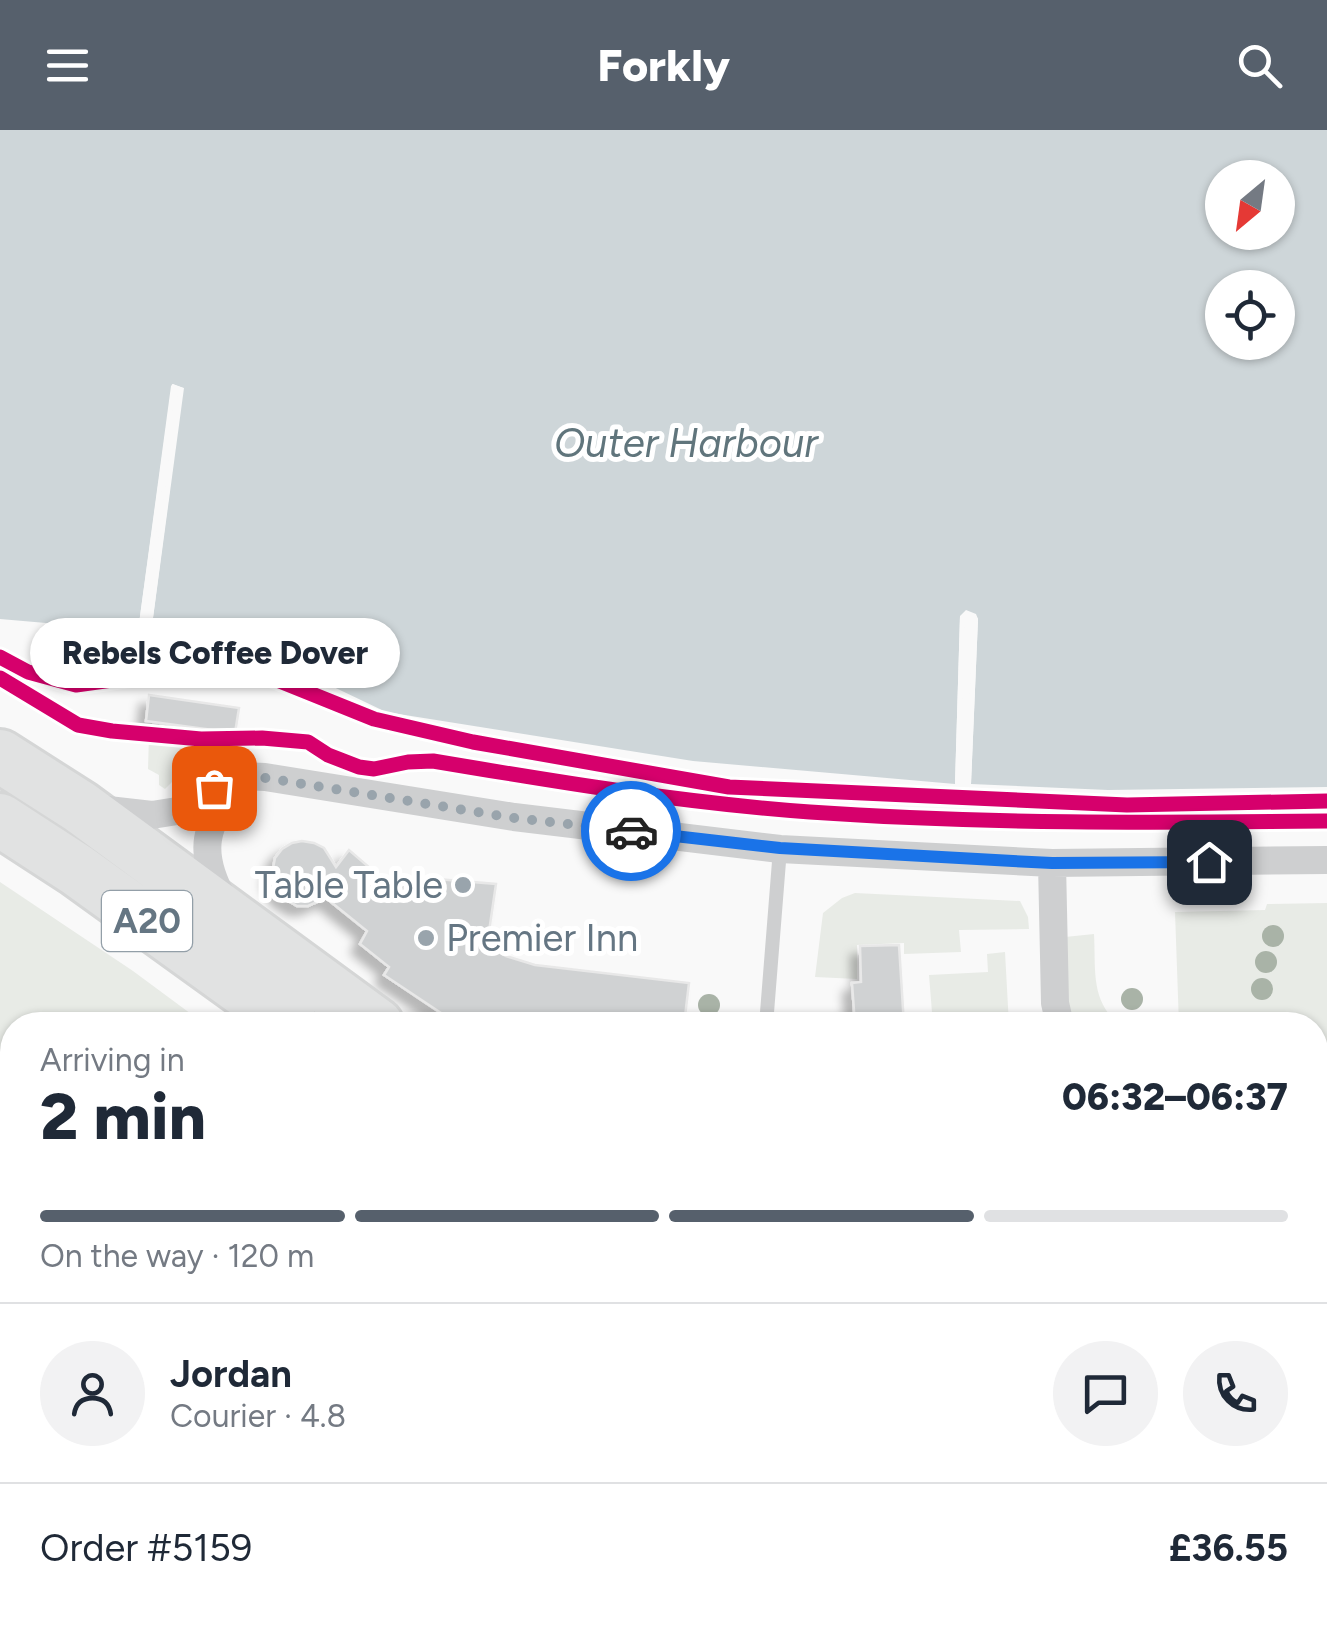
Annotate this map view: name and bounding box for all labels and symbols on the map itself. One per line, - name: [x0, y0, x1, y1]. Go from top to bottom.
- north arrow: [1205, 160, 1295, 250]
- water label: Outer Harbour: [554, 419, 819, 467]
- callout: Rebels Coffee Dover: [29, 618, 399, 688]
- pin: [172, 746, 257, 831]
- courier: [581, 781, 681, 881]
- pin: [1167, 820, 1252, 905]
- place label: Table Table: [255, 862, 443, 908]
- marker: Table Table: [452, 874, 474, 896]
- road number: A20: [102, 891, 192, 951]
- place label: Premier Inn: [446, 915, 638, 961]
- marker: Premier Inn: [415, 927, 437, 949]

